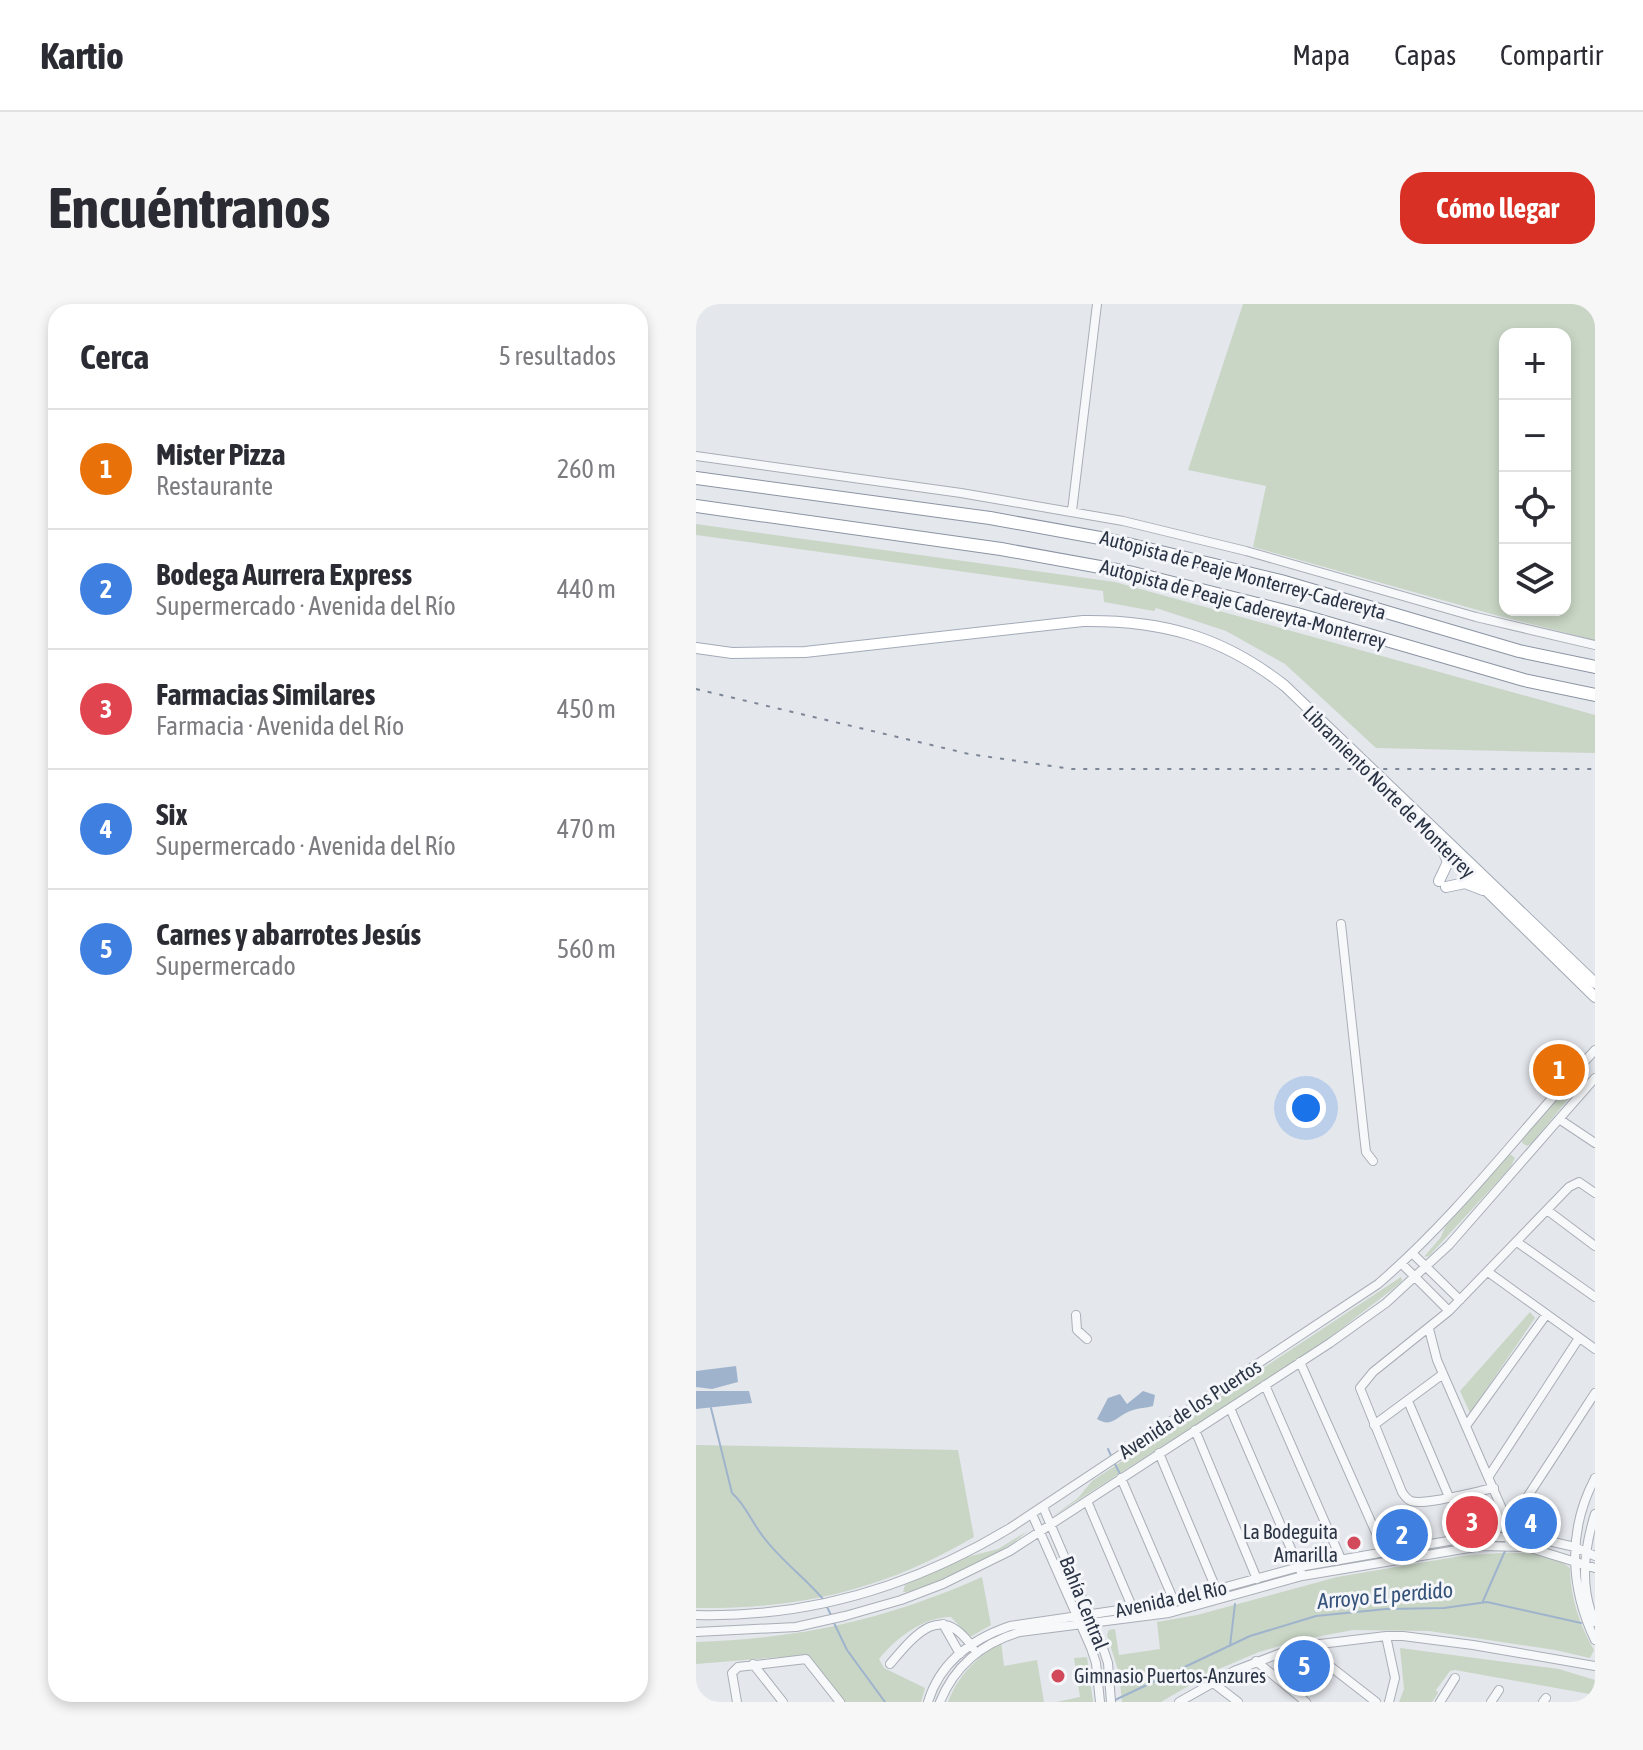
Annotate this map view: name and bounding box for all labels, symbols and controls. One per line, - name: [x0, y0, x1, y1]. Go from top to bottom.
- text: Kartio: [40, 34, 124, 77]
- text: Mapa: [1292, 39, 1350, 71]
- text: Capas: [1394, 39, 1456, 71]
- text: Compartir: [1500, 39, 1603, 71]
- button: Cómo llegar: [1400, 172, 1595, 244]
- text: Encuéntranos: [48, 176, 330, 240]
- map controls: [1499, 328, 1571, 616]
- button: +: [1499, 328, 1571, 400]
- text: Cerca: [80, 337, 149, 376]
- text: 5 resultados: [499, 341, 616, 371]
- button: −: [1499, 400, 1571, 472]
- text: Mister Pizza: [156, 437, 285, 471]
- text: 1: [100, 454, 112, 484]
- text: 260 m: [557, 454, 616, 484]
- text: Restaurante: [156, 471, 273, 501]
- button: locate: [1499, 472, 1571, 544]
- street label: Autopista de Peaje Monterrey-Cadereyta: [1098, 525, 1389, 624]
- button: layers: [1499, 544, 1571, 616]
- street label: Autopista de Peaje Cadereyta-Monterrey: [1098, 554, 1389, 653]
- text: Bodega Aurrera Express: [156, 557, 412, 591]
- text: 2: [100, 574, 112, 604]
- text: 440 m: [557, 574, 616, 604]
- text: Supermercado · Avenida del Río: [156, 591, 456, 621]
- text: Farmacias Similares: [156, 677, 375, 711]
- text: 3: [100, 694, 112, 724]
- text: 450 m: [557, 694, 616, 724]
- street label: Libramiento Norte de Monterrey: [1299, 701, 1480, 882]
- text: Farmacia · Avenida del Río: [156, 711, 404, 741]
- text: Six: [156, 797, 188, 831]
- text: 4: [100, 814, 112, 844]
- text: 470 m: [557, 814, 616, 844]
- text: Supermercado · Avenida del Río: [156, 831, 456, 861]
- text: Carnes y abarrotes Jesús: [156, 917, 421, 951]
- text: 5: [100, 934, 112, 964]
- text: 560 m: [557, 934, 616, 964]
- text: Supermercado: [156, 951, 296, 981]
- pin: 1: [1533, 1040, 1585, 1100]
- your location: [1286, 1088, 1326, 1128]
- street label: Avenida de los Puertos: [1114, 1354, 1265, 1463]
- pin: 3: [1446, 1492, 1498, 1552]
- pin: 4: [1505, 1493, 1557, 1553]
- pin: 2: [1376, 1505, 1428, 1565]
- place label: La Bodeguita Amarilla: [1243, 1520, 1338, 1566]
- marker: La Bodeguita Amarilla: [1345, 1534, 1363, 1552]
- street label: Bahía Central: [1055, 1553, 1114, 1654]
- street label: Avenida del Río: [1113, 1575, 1229, 1622]
- water label: Arroyo El perdido: [1315, 1576, 1454, 1614]
- pin: 5: [1278, 1636, 1330, 1696]
- place label: Gimnasio Puertos-Anzures: [1074, 1664, 1266, 1687]
- marker: Gimnasio Puertos-Anzures: [1049, 1667, 1067, 1685]

